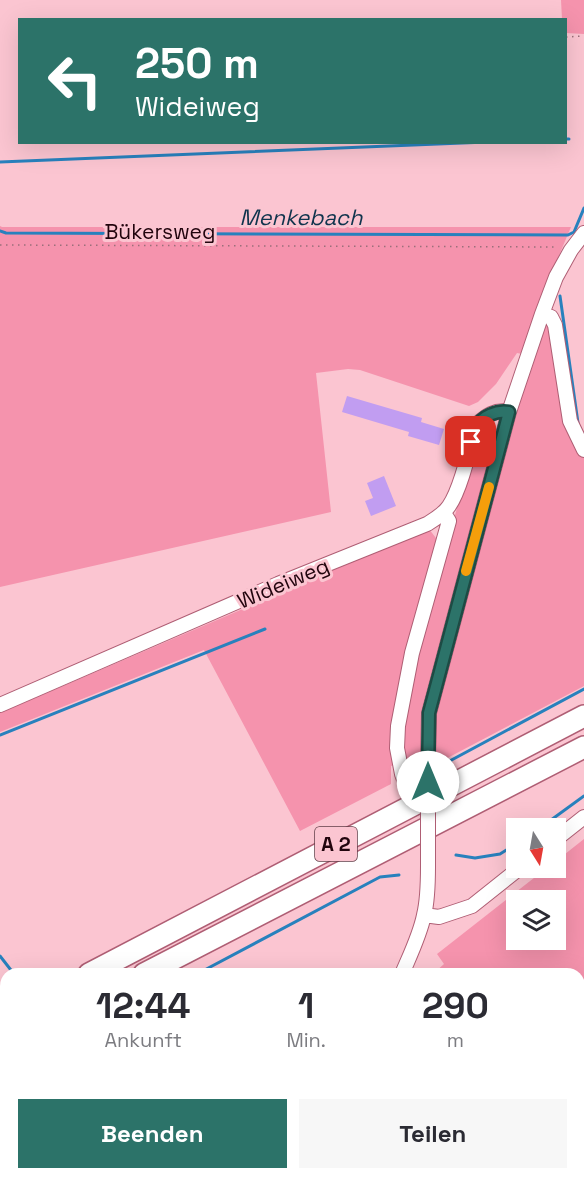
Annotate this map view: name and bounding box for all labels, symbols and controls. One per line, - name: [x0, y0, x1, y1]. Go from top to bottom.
- text: 250 m: [135, 37, 259, 90]
- icon: left: [36, 42, 114, 120]
- text: Wideiweg: [135, 89, 260, 124]
- water label: Menkebach: [240, 203, 363, 231]
- street label: Bükersweg: [104, 218, 216, 245]
- pin: [445, 416, 496, 467]
- icon: arrive: [454, 425, 487, 458]
- street label: Wideiweg: [233, 552, 333, 614]
- position arrow: [396, 750, 460, 814]
- north arrow: [506, 818, 566, 878]
- map controls: [506, 818, 566, 950]
- road number: A 2: [315, 827, 357, 861]
- button: layers: [506, 890, 566, 950]
- text: 12:44: [96, 983, 190, 1029]
- text: 1: [298, 983, 314, 1029]
- text: 290: [422, 983, 489, 1029]
- text: Ankunft: [104, 1027, 182, 1053]
- text: Min.: [286, 1027, 326, 1053]
- text: m: [447, 1027, 464, 1053]
- button: Beenden: [18, 1099, 287, 1168]
- button: Teilen: [299, 1099, 567, 1168]

